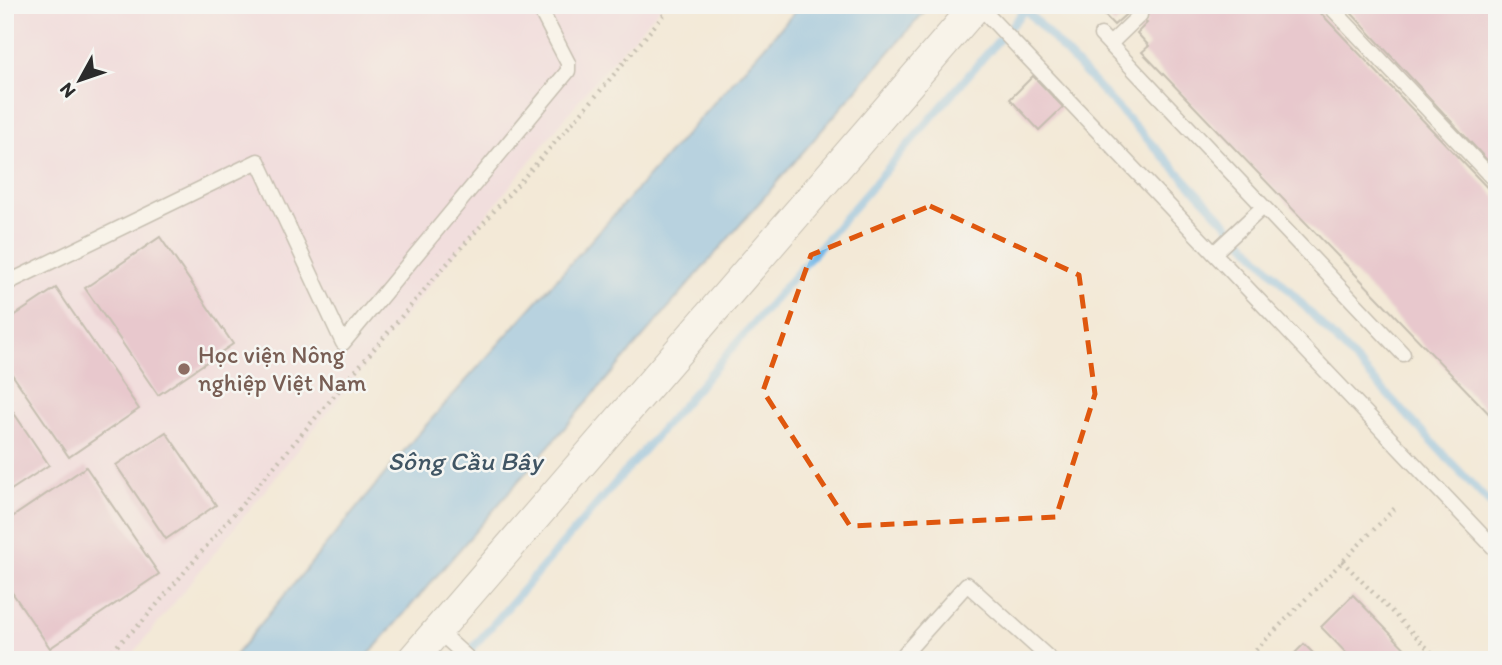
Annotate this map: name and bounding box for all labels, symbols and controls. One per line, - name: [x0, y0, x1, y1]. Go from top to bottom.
- north arrow: [46, 46, 116, 116]
- text: N: [54, 78, 80, 103]
- place label: Học viện Nông nghiệp Việt Nam: [198, 340, 366, 397]
- marker: Học viện Nông nghiệp Việt Nam: [176, 361, 192, 377]
- water label: Sông Cầu Bây: [388, 445, 545, 477]

